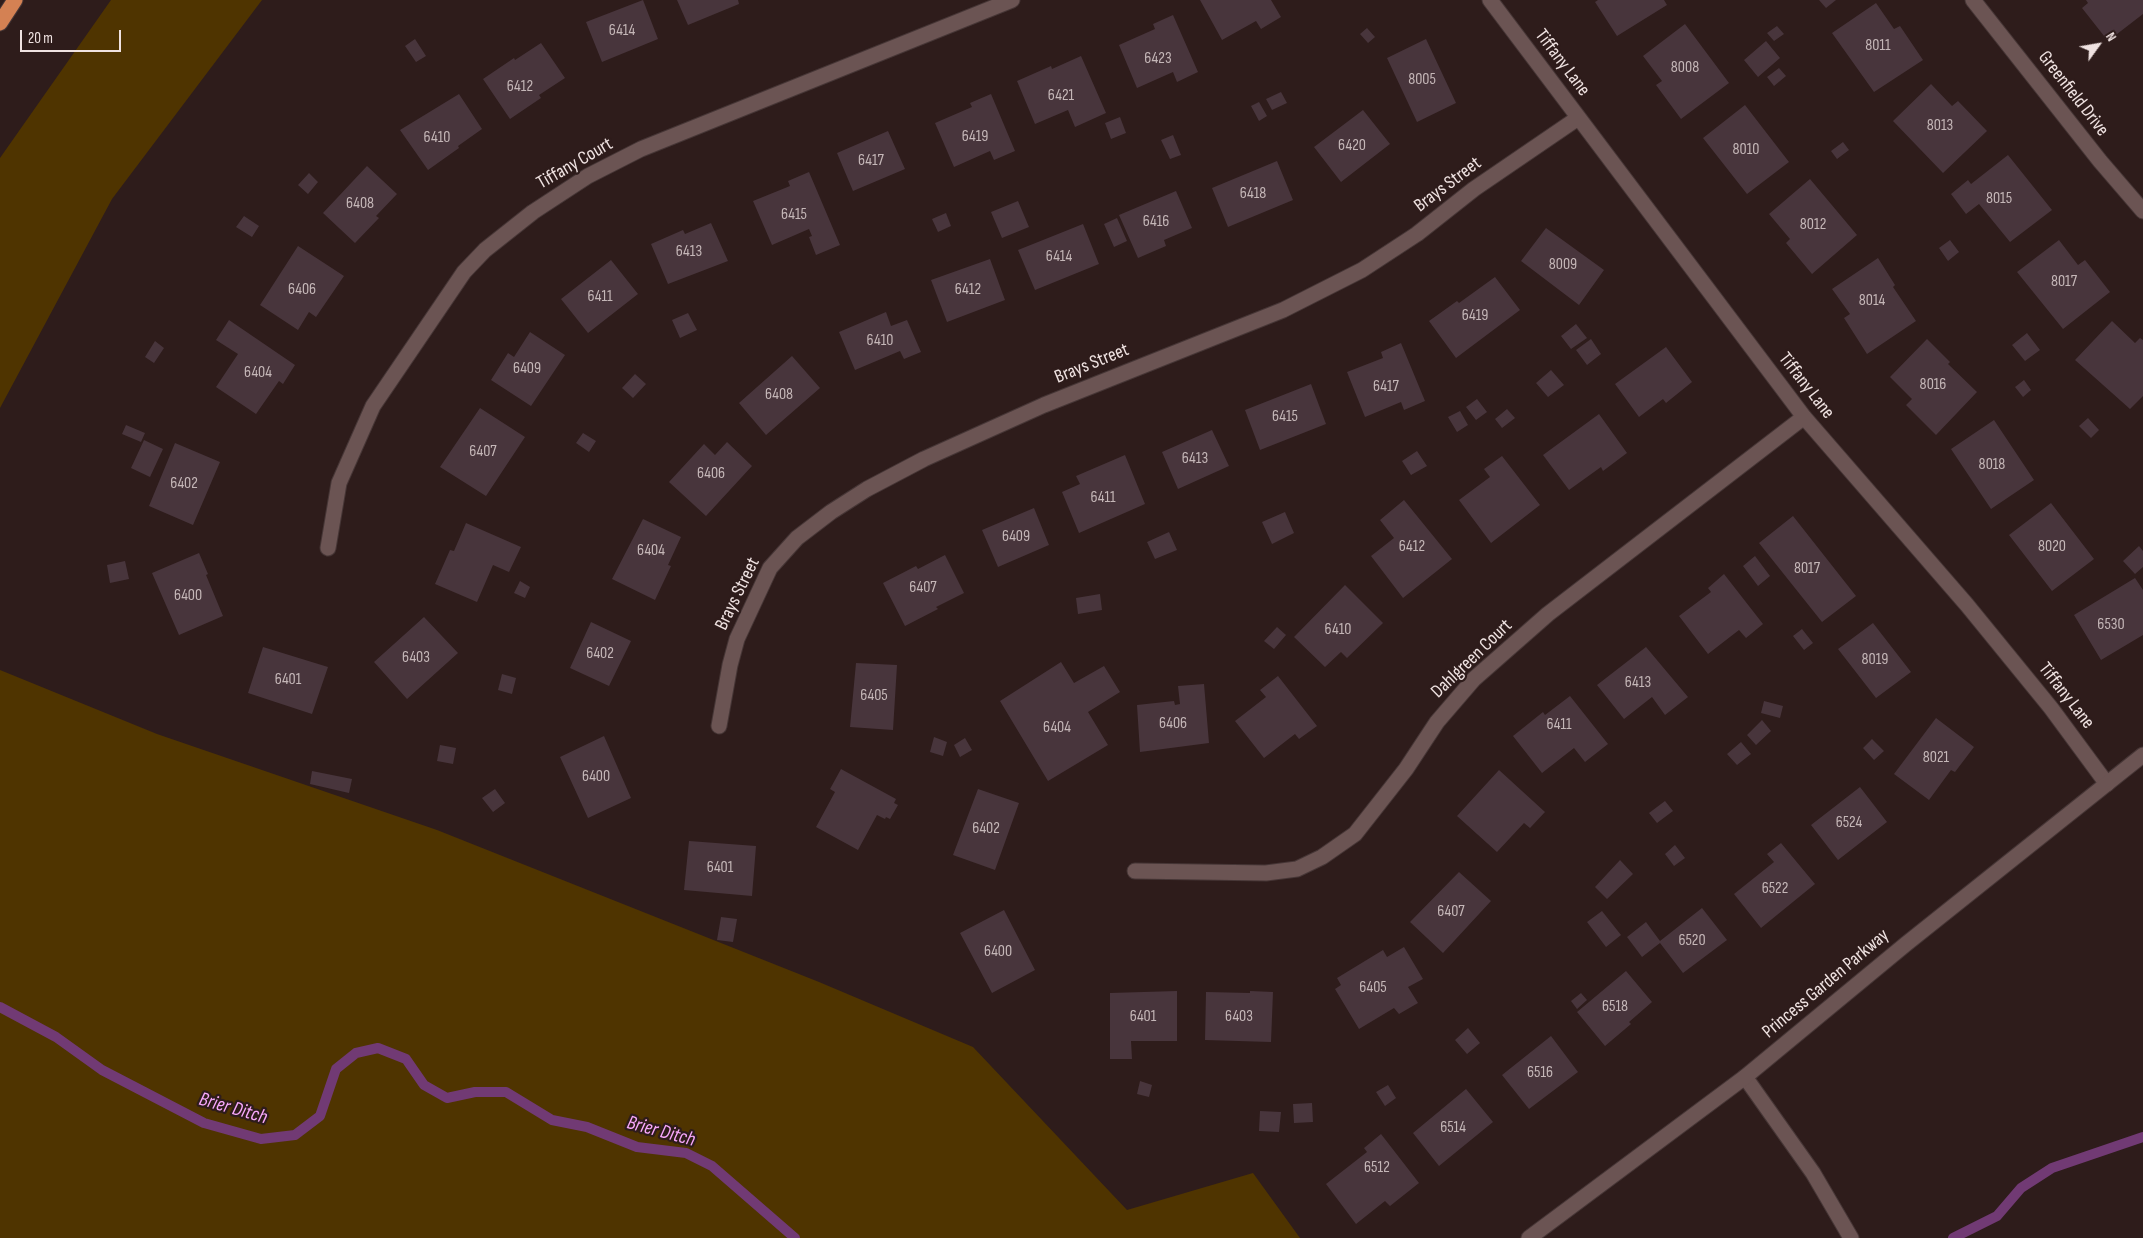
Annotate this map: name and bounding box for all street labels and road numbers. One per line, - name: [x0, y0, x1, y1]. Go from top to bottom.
- street label: Tiffany Lane: [1529, 25, 1595, 101]
- street label: Greenfield Drive: [2033, 47, 2113, 141]
- street label: Tiffany Court: [533, 133, 617, 195]
- street label: Brays Street: [1410, 152, 1486, 218]
- street label: Brays Street: [1052, 339, 1132, 389]
- street label: Tiffany Lane: [1773, 348, 1839, 424]
- street label: Brays Street: [711, 554, 765, 634]
- street label: Dahlgreen Court: [1427, 615, 1517, 703]
- street label: Tiffany Lane: [2033, 658, 2099, 734]
- street label: Princess Garden Parkway: [1758, 924, 1894, 1044]

